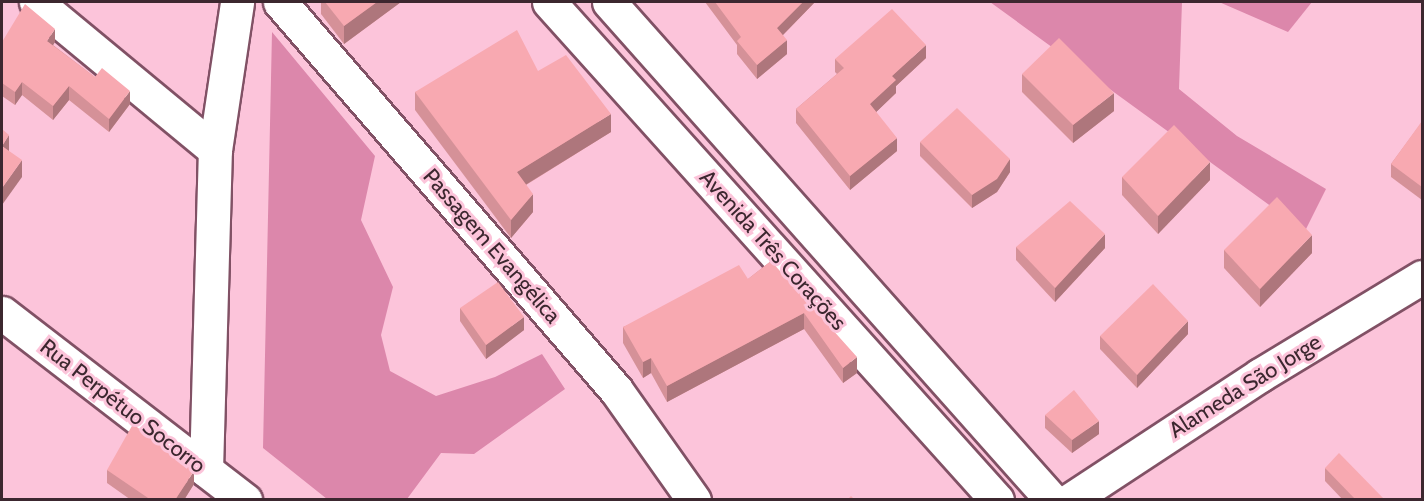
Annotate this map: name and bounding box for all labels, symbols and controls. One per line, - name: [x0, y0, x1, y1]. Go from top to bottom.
- street label: Passagem Evangélica: [418, 163, 566, 329]
- street label: Avenida Três Corações: [694, 165, 852, 335]
- street label: Alameda São Jorge: [1164, 329, 1326, 443]
- street label: Rua Perpétuo Socorro: [35, 333, 211, 479]

